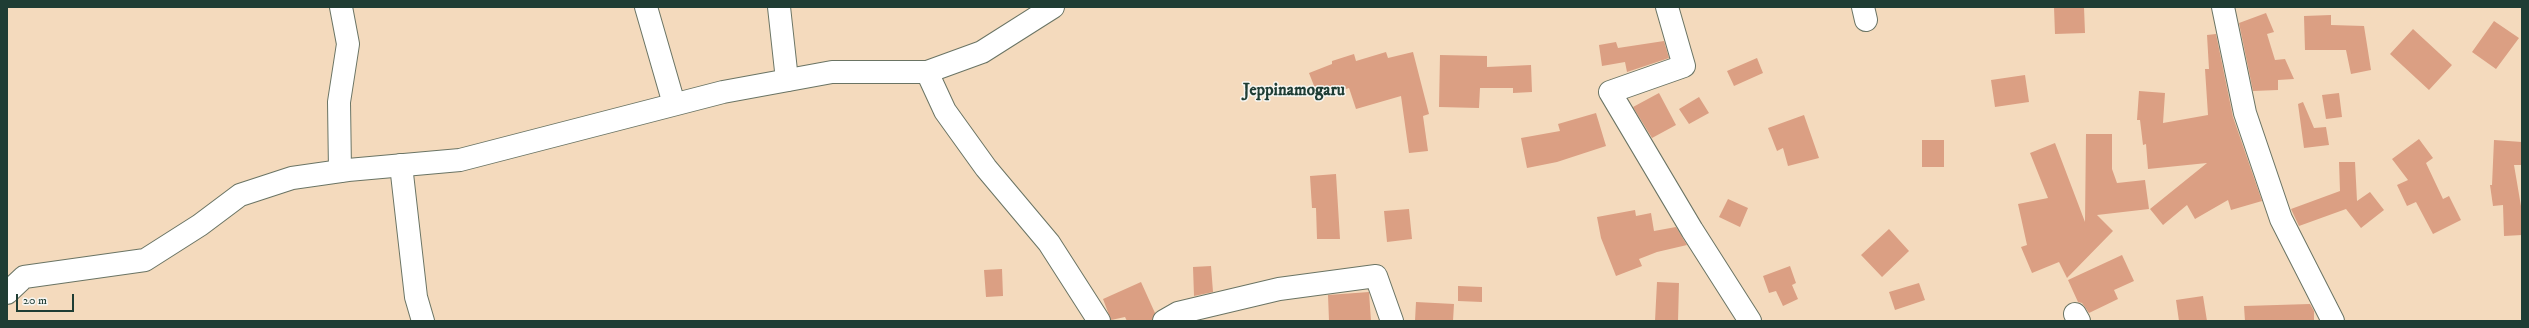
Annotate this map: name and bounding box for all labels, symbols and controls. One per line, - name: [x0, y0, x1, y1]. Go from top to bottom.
- district label: Jeppinamogaru: [1243, 81, 1345, 101]
- scale bar: [18, 286, 76, 312]
- text: 20 m: [23, 293, 47, 308]

